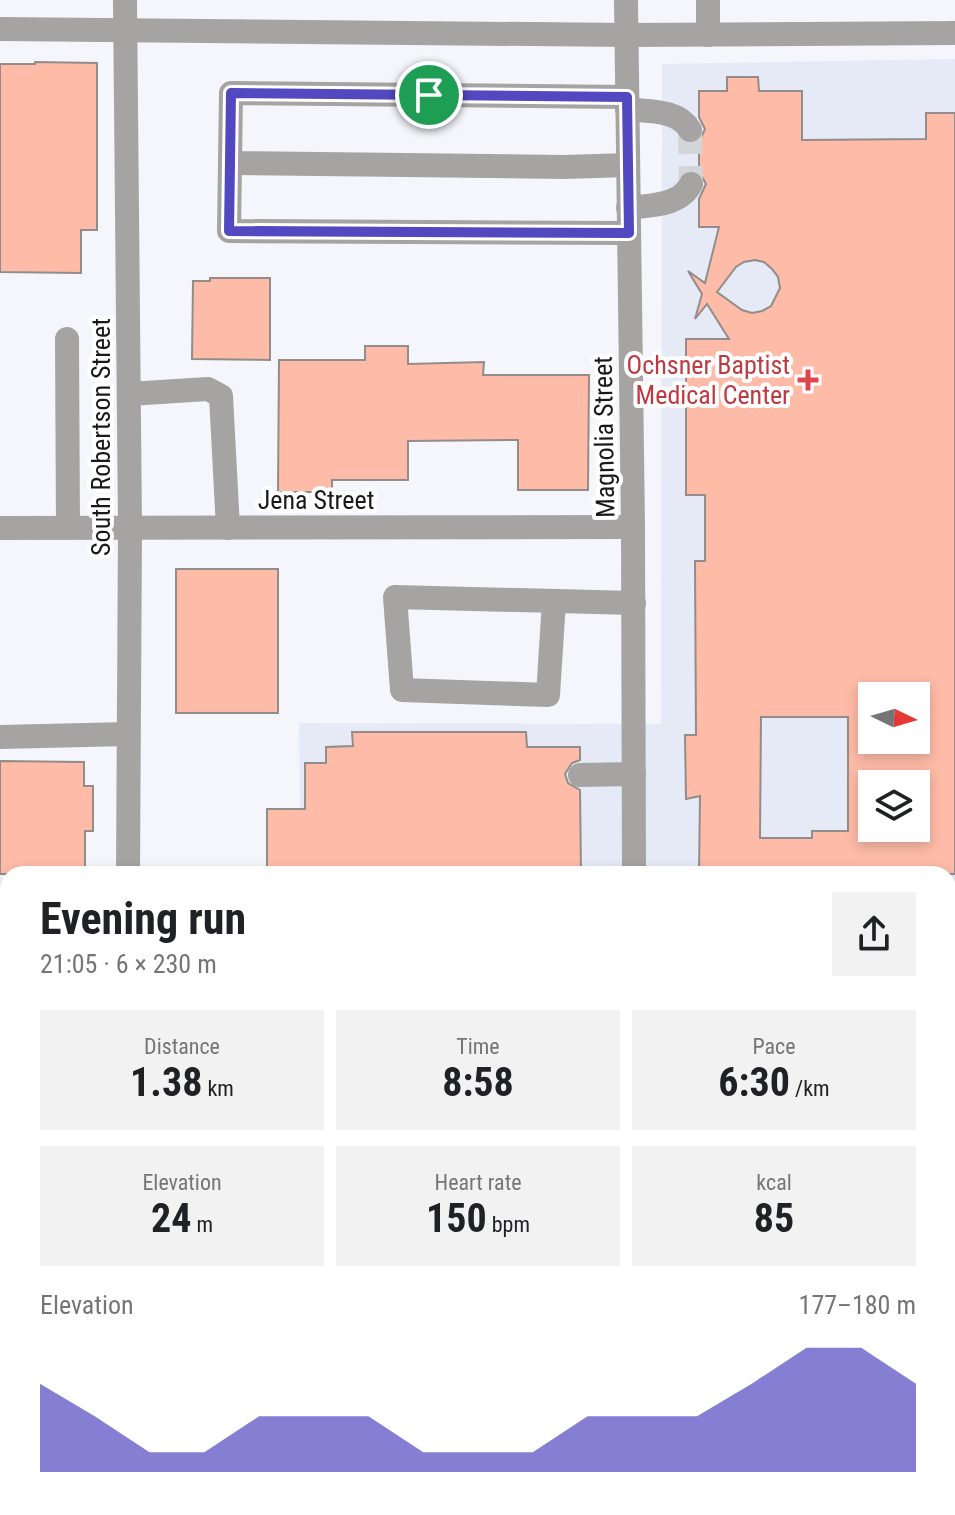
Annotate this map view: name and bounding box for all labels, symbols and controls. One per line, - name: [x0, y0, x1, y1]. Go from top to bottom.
- pin: [395, 61, 463, 129]
- icon: arrive: [407, 73, 451, 117]
- street label: South Robertson Street: [86, 318, 116, 556]
- place label: Ochsner Baptist Medical Center: [627, 350, 790, 410]
- street label: Magnolia Street: [588, 356, 620, 518]
- marker: Ochsner Baptist Medical Center: [797, 369, 819, 391]
- street label: Jena Street: [258, 485, 374, 515]
- north arrow: [858, 682, 930, 754]
- map controls: [858, 682, 930, 842]
- button: layers: [858, 770, 930, 842]
- button: share: [832, 892, 916, 976]
- text: Evening run: [40, 893, 246, 945]
- text: 21:05 · 6 × 230 m: [40, 949, 217, 979]
- text: Distance: [144, 1034, 220, 1059]
- text: Time: [456, 1034, 500, 1059]
- text: Pace: [752, 1034, 796, 1059]
- text: 1.38: [130, 1059, 202, 1106]
- text: 8:58: [442, 1059, 514, 1106]
- text: 6:30: [718, 1059, 790, 1106]
- text: km: [202, 1076, 234, 1101]
- text: /km: [790, 1076, 830, 1101]
- text: Elevation: [142, 1170, 222, 1195]
- text: Heart rate: [435, 1170, 521, 1195]
- text: kcal: [756, 1170, 792, 1195]
- text: 24: [151, 1195, 191, 1242]
- text: 150: [426, 1195, 487, 1242]
- text: 85: [754, 1195, 794, 1242]
- text: m: [191, 1212, 213, 1237]
- text: bpm: [487, 1212, 530, 1237]
- text: Elevation: [40, 1290, 134, 1320]
- text: 177–180 m: [799, 1290, 916, 1320]

